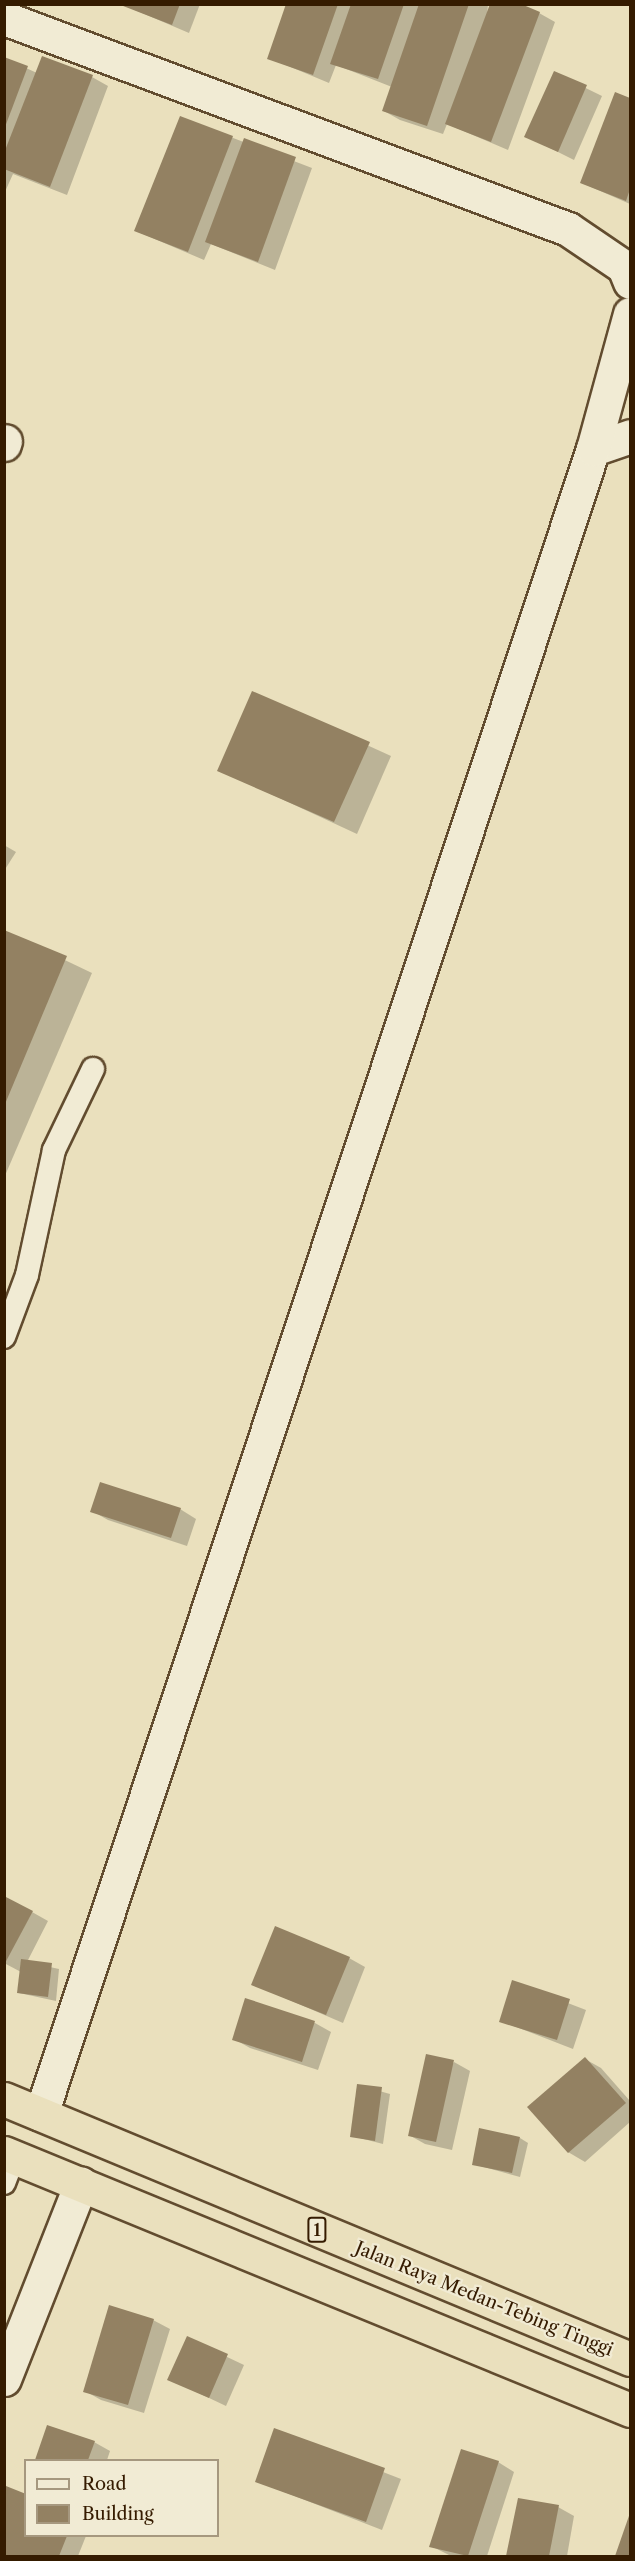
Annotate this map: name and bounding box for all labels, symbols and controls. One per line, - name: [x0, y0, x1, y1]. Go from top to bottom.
- road number: 1: [306, 2217, 328, 2243]
- street label: Jalan Raya Medan-Tebing Tinggi: [351, 2237, 617, 2361]
- legend: [24, 2459, 219, 2537]
- text: Road: [82, 2473, 127, 2495]
- text: Building: [82, 2503, 154, 2525]

